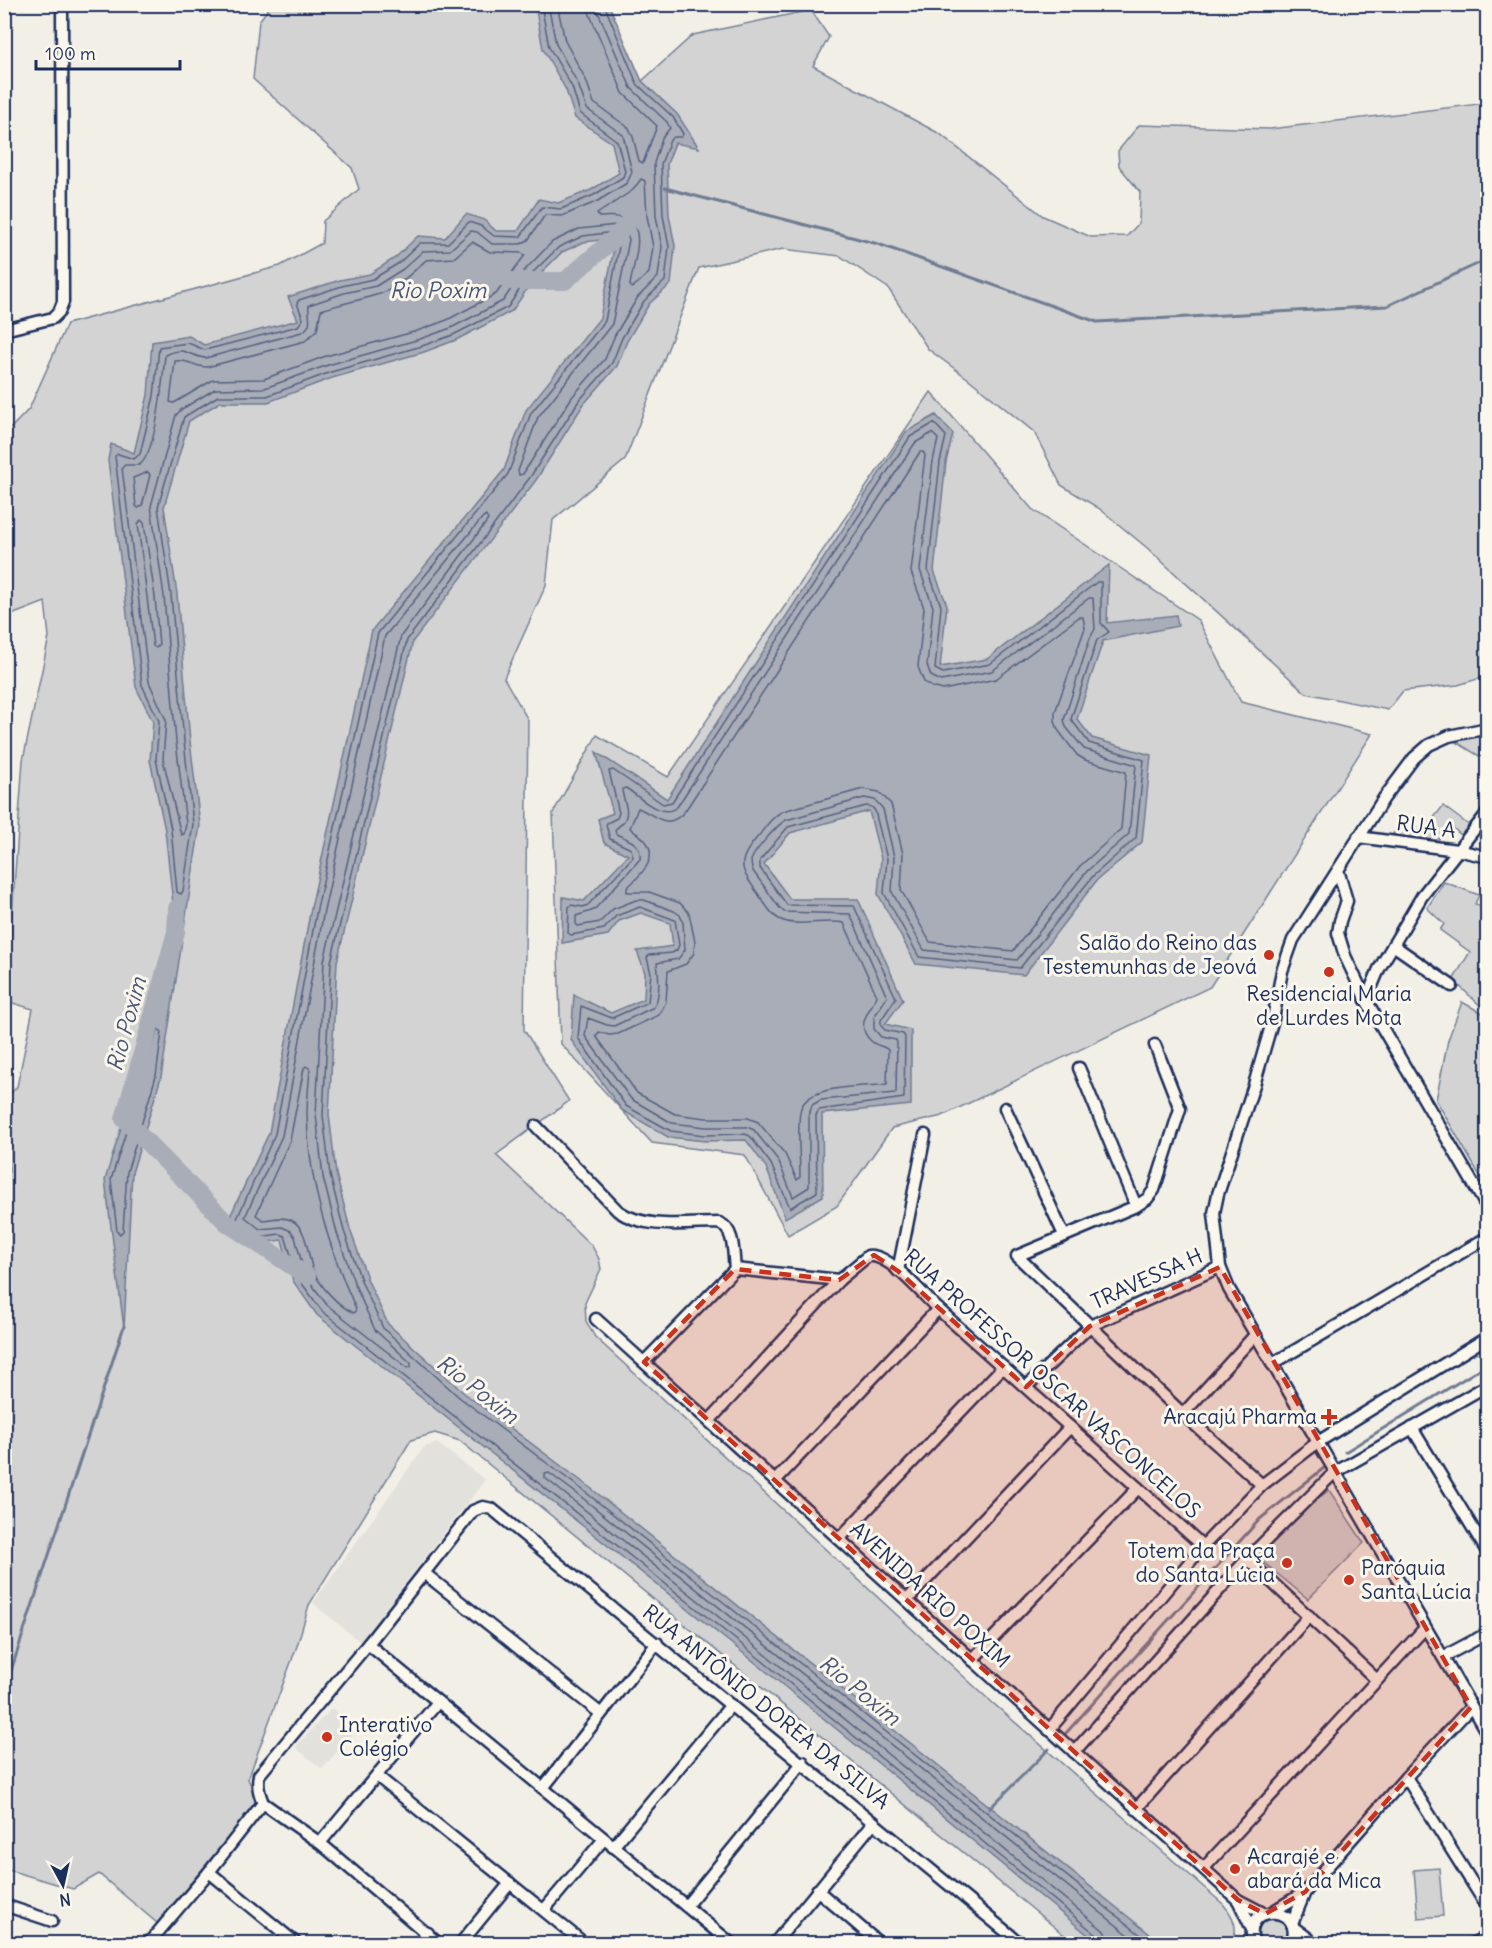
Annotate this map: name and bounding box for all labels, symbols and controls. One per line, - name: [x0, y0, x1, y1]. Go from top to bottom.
- scale bar: [36, 33, 180, 71]
- text: 100 m: [45, 42, 96, 65]
- water label: Rio Poxim: [390, 276, 487, 304]
- street label: RUA A: [1395, 809, 1457, 844]
- place label: Salão do Reino das Testemunhas de Jeová: [1043, 929, 1257, 980]
- marker: Salão do Reino das Testemunhas de Jeová: [1262, 948, 1276, 962]
- marker: Residencial Maria de Lurdes Mota: [1322, 965, 1336, 979]
- water label: Rio Poxim: [100, 973, 152, 1074]
- place label: Residencial Maria de Lurdes Mota: [1246, 980, 1412, 1031]
- street label: TRAVESSA H: [1087, 1242, 1207, 1315]
- street label: RUA PROFESSOR OSCAR VASCONCELOS: [898, 1243, 1206, 1524]
- water label: Rio Poxim: [431, 1348, 525, 1430]
- place label: Aracajú Pharma: [1163, 1403, 1317, 1430]
- marker: Aracajú Pharma: [1322, 1410, 1336, 1424]
- street label: AVENIDA RIO POXIM: [845, 1516, 1016, 1674]
- place label: Totem da Praça do Santa Lúcia: [1127, 1537, 1275, 1588]
- place label: Paróquia Santa Lúcia: [1361, 1554, 1471, 1605]
- marker: Totem da Praça do Santa Lúcia: [1280, 1556, 1294, 1570]
- marker: Paróquia Santa Lúcia: [1342, 1573, 1356, 1587]
- street label: RUA ANTÔNIO DOREA DA SILVA: [637, 1598, 896, 1815]
- water label: Rio Poxim: [814, 1649, 907, 1732]
- place label: Interativo Colégio: [339, 1711, 432, 1762]
- marker: Interativo Colégio: [320, 1730, 334, 1744]
- place label: Acarajé e abará da Mica: [1247, 1843, 1381, 1894]
- north arrow: [33, 1855, 93, 1915]
- marker: Acarajé e abará da Mica: [1228, 1862, 1242, 1876]
- text: N: [58, 1889, 72, 1911]

